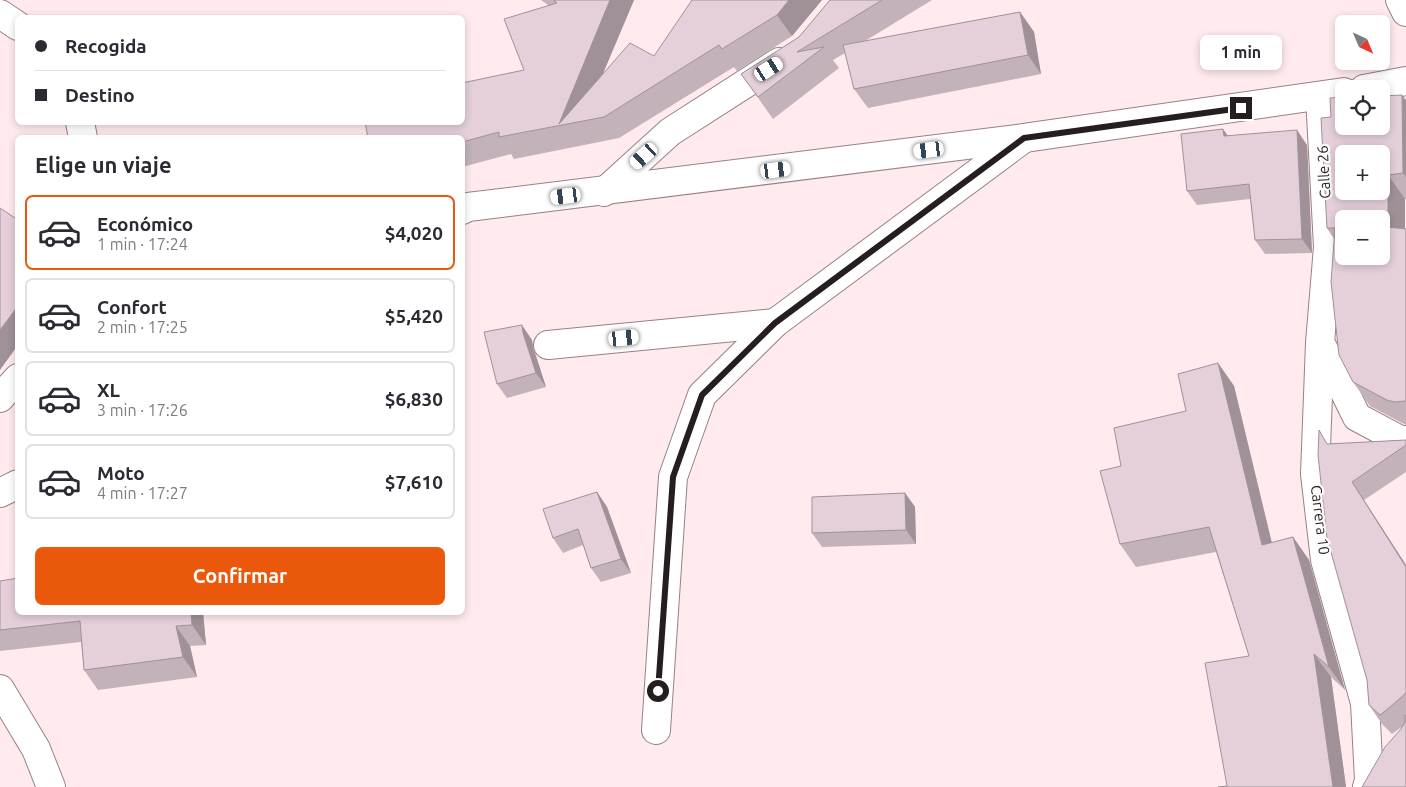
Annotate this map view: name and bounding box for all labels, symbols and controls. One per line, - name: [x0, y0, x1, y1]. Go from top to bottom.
- north arrow: [1335, 15, 1390, 70]
- map controls: [1335, 15, 1390, 265]
- text: Recogida: [65, 35, 147, 57]
- callout: 1 min: [1200, 36, 1282, 70]
- text: 1 min: [1221, 43, 1261, 61]
- car: [752, 55, 785, 83]
- button: locate: [1335, 80, 1390, 135]
- text: Destino: [65, 84, 135, 106]
- route end: [1230, 97, 1252, 119]
- car: [627, 140, 660, 172]
- car: [913, 141, 944, 159]
- street label: Calle 26: [1314, 145, 1333, 199]
- button: +: [1335, 145, 1390, 200]
- text: Elige un viaje: [35, 152, 172, 177]
- car: [760, 161, 791, 179]
- car: [550, 187, 581, 205]
- icon: car: [37, 210, 82, 255]
- button: −: [1335, 210, 1390, 265]
- text: Económico: [97, 213, 193, 235]
- text: $4,020: [385, 222, 443, 244]
- text: 1 min · 17:24: [97, 235, 188, 253]
- icon: car: [37, 293, 82, 338]
- text: Confort: [97, 296, 167, 318]
- text: $5,420: [385, 305, 443, 327]
- text: 2 min · 17:25: [97, 318, 188, 336]
- car: [608, 329, 639, 347]
- icon: car: [37, 376, 82, 421]
- text: XL: [97, 379, 120, 401]
- text: $6,830: [385, 388, 443, 410]
- text: 3 min · 17:26: [97, 401, 188, 419]
- icon: car: [37, 459, 82, 504]
- text: Moto: [97, 462, 145, 484]
- text: $7,610: [385, 471, 443, 493]
- text: 4 min · 17:27: [97, 484, 188, 502]
- street label: Carrera 10: [1308, 484, 1333, 556]
- button: Confirmar: [35, 547, 445, 605]
- route start: [647, 680, 669, 702]

